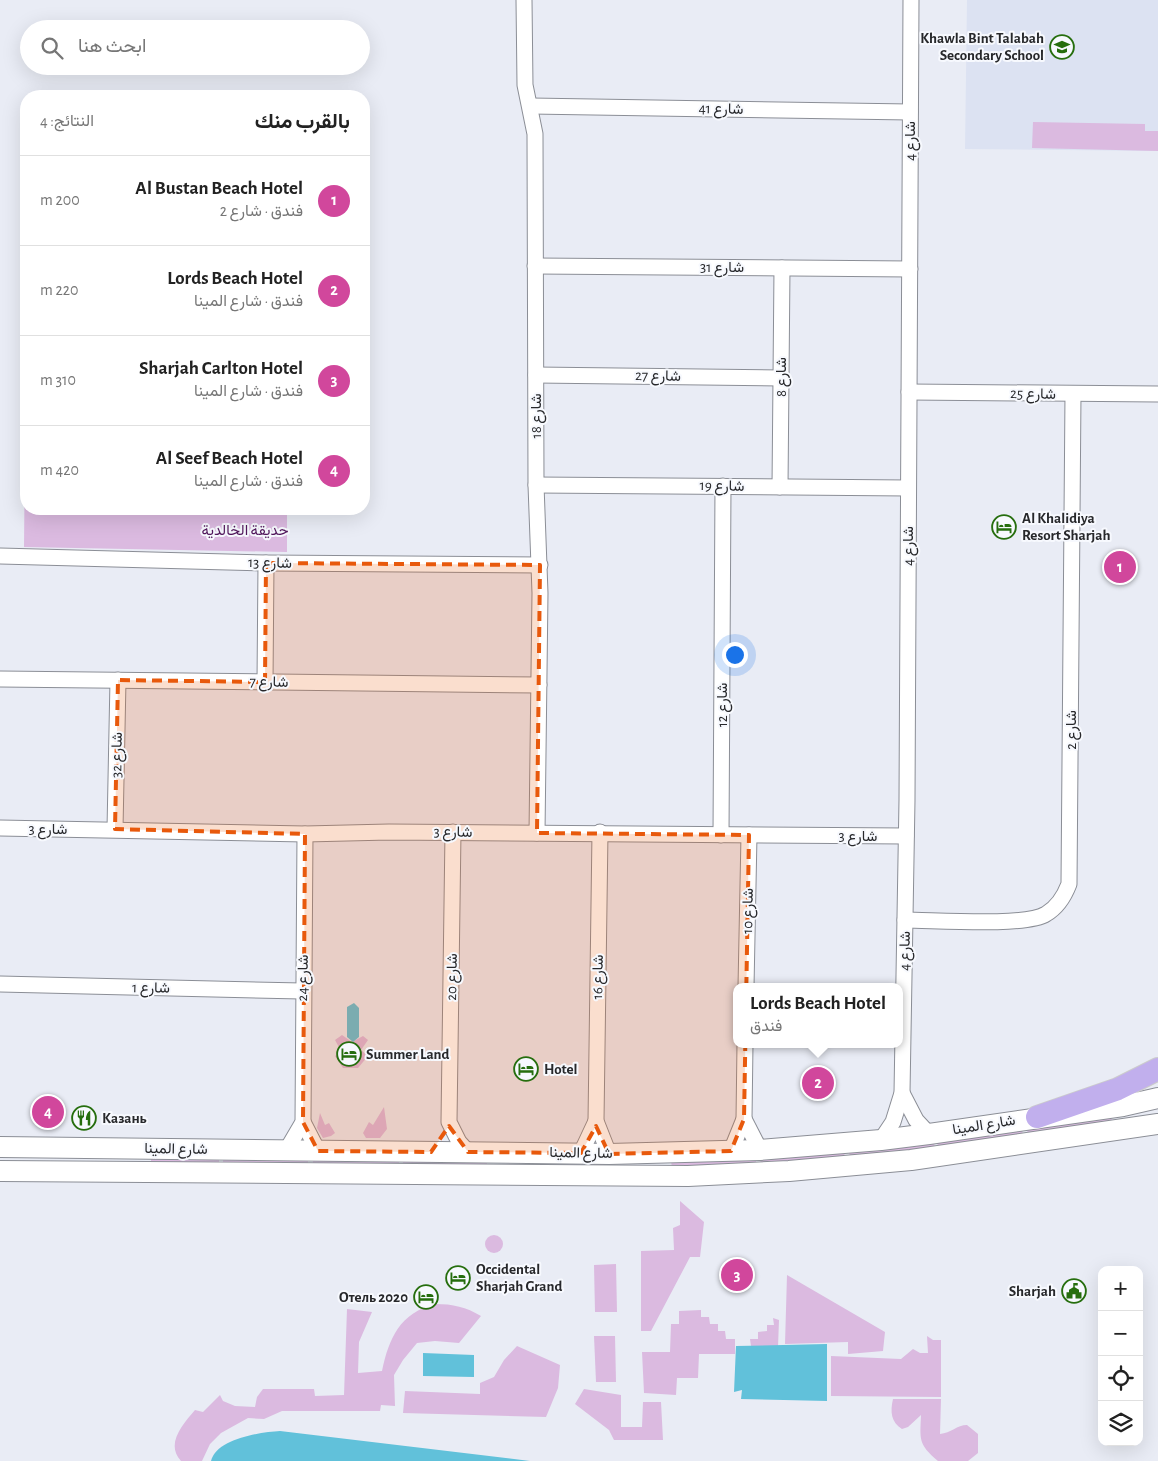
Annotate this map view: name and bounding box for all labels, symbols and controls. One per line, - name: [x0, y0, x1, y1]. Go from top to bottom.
- search box: [20, 20, 370, 75]
- place label: Khawla Bint Talabah Secondary School: [920, 31, 1044, 63]
- icon: search: [38, 34, 66, 62]
- school or university icon: Khawla Bint Talabah Secondary School: [1049, 34, 1075, 60]
- text: ابحث هنا: [78, 37, 146, 56]
- street label: شارع 41: [698, 101, 744, 120]
- text: بالقرب منك: [255, 111, 350, 132]
- text: النتائج: 4: [40, 113, 94, 129]
- street label: شارع 4: [903, 121, 921, 161]
- text: Al Bustan Beach Hotel: [135, 179, 303, 198]
- text: 200 m: [40, 192, 80, 208]
- text: 1: [331, 192, 337, 208]
- text: فندق · شارع 2: [220, 203, 303, 219]
- street label: شارع 31: [700, 260, 744, 278]
- text: Lords Beach Hotel: [167, 269, 303, 288]
- text: 220 m: [40, 282, 78, 298]
- text: 2: [330, 282, 338, 298]
- text: فندق · شارع المينا: [194, 293, 303, 309]
- street label: شارع 8: [774, 357, 792, 397]
- text: Sharjah Carlton Hotel: [139, 359, 303, 378]
- street label: شارع 27: [635, 368, 681, 387]
- text: 310 m: [40, 372, 76, 388]
- text: 3: [331, 372, 337, 388]
- text: فندق · شارع المينا: [194, 383, 303, 399]
- street label: شارع 25: [1010, 386, 1056, 405]
- street label: شارع 18: [529, 393, 547, 438]
- text: Al Seef Beach Hotel: [156, 449, 303, 468]
- text: 420 m: [40, 462, 79, 478]
- text: 4: [330, 462, 338, 478]
- text: فندق · شارع المينا: [194, 473, 303, 489]
- street label: شارع 19: [699, 478, 745, 497]
- place label: Al Khalidiya Resort Sharjah: [1022, 511, 1110, 543]
- hotel icon: Al Khalidiya Resort Sharjah: [991, 514, 1017, 540]
- park label: حديقة الخالدية: [201, 523, 289, 539]
- street label: شارع 4: [901, 526, 919, 566]
- pin: 1: [1104, 548, 1136, 586]
- street label: شارع 13: [248, 555, 292, 574]
- your location: [722, 642, 748, 668]
- street label: شارع 7: [249, 674, 289, 693]
- street label: شارع 12: [715, 683, 733, 727]
- street label: شارع 2: [1064, 710, 1082, 750]
- street label: شارع 32: [109, 732, 128, 778]
- street label: شارع 3: [29, 822, 68, 840]
- street label: شارع 3: [433, 824, 473, 843]
- street label: شارع 3: [839, 829, 878, 847]
- street label: شارع 10: [740, 888, 759, 934]
- street label: شارع 4: [897, 931, 916, 971]
- street label: شارع 20: [444, 953, 463, 1001]
- street label: شارع 24: [295, 954, 314, 1002]
- street label: شارع 16: [590, 954, 609, 1000]
- street label: شارع 1: [132, 980, 170, 999]
- popup: [733, 983, 903, 1048]
- text: Lords Beach Hotel: [750, 994, 886, 1013]
- text: فندق: [750, 1018, 782, 1034]
- hotel icon: Summer Land: [336, 1041, 362, 1067]
- place label: Summer Land: [366, 1047, 449, 1062]
- hotel icon: Hotel: [513, 1056, 539, 1082]
- place label: Hotel: [544, 1062, 577, 1077]
- pin: 2: [802, 1064, 834, 1102]
- pin: 4: [32, 1093, 64, 1131]
- restaurant icon: Казань: [71, 1105, 97, 1131]
- place label: Казань: [102, 1111, 147, 1126]
- street label: شارع المينا: [951, 1113, 1017, 1140]
- street label: شارع المينا: [144, 1141, 208, 1160]
- street label: شارع المينا: [549, 1145, 613, 1164]
- pin: 3: [721, 1256, 753, 1294]
- place label: Occidental Sharjah Grand: [476, 1262, 562, 1294]
- hotel icon: Occidental Sharjah Grand: [445, 1265, 471, 1291]
- map controls: [1098, 1266, 1143, 1446]
- button: +: [1098, 1266, 1143, 1311]
- public building icon: Sharjah: [1061, 1278, 1087, 1304]
- hotel icon: Отель 2020: [413, 1284, 439, 1310]
- place label: Sharjah: [1009, 1284, 1056, 1299]
- place label: Отель 2020: [339, 1290, 408, 1305]
- button: −: [1098, 1311, 1143, 1356]
- button: locate: [1098, 1356, 1143, 1401]
- button: layers: [1098, 1401, 1143, 1446]

